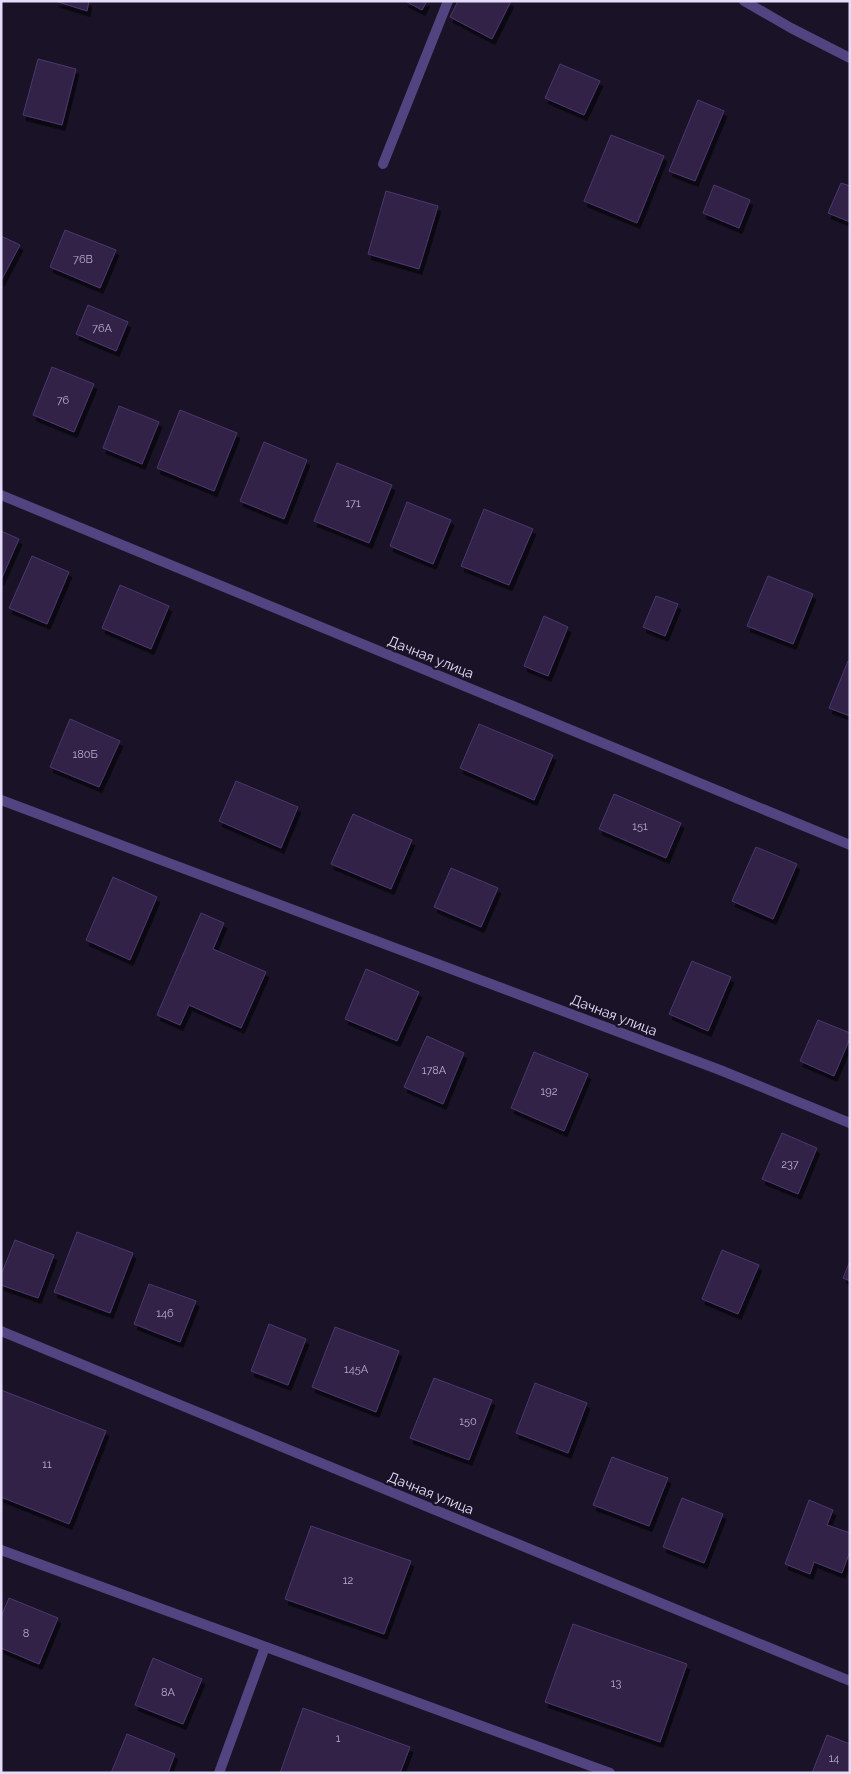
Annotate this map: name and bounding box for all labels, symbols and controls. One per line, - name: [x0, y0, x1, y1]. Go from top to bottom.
- house number: 76В: [73, 253, 93, 266]
- house number: 76А: [92, 322, 112, 335]
- house number: 76: [57, 394, 70, 407]
- house number: 171: [345, 497, 361, 510]
- street label: Дачная улица: [386, 633, 476, 681]
- house number: 180Б: [72, 748, 98, 761]
- house number: 151: [632, 820, 648, 833]
- street label: Дачная улица: [569, 991, 659, 1039]
- house number: 178А: [422, 1064, 447, 1077]
- house number: 192: [541, 1085, 558, 1098]
- house number: 237: [781, 1158, 799, 1171]
- house number: 146: [156, 1307, 174, 1320]
- house number: 145А: [344, 1363, 369, 1376]
- house number: 150: [459, 1415, 477, 1428]
- house number: 11: [42, 1458, 52, 1471]
- street label: Дачная улица: [386, 1469, 476, 1517]
- house number: 12: [343, 1574, 353, 1587]
- house number: 8: [23, 1627, 29, 1640]
- house number: 13: [611, 1677, 621, 1690]
- house number: 8А: [161, 1686, 175, 1699]
- house number: 1: [336, 1732, 341, 1745]
- house number: 14: [829, 1752, 839, 1765]

